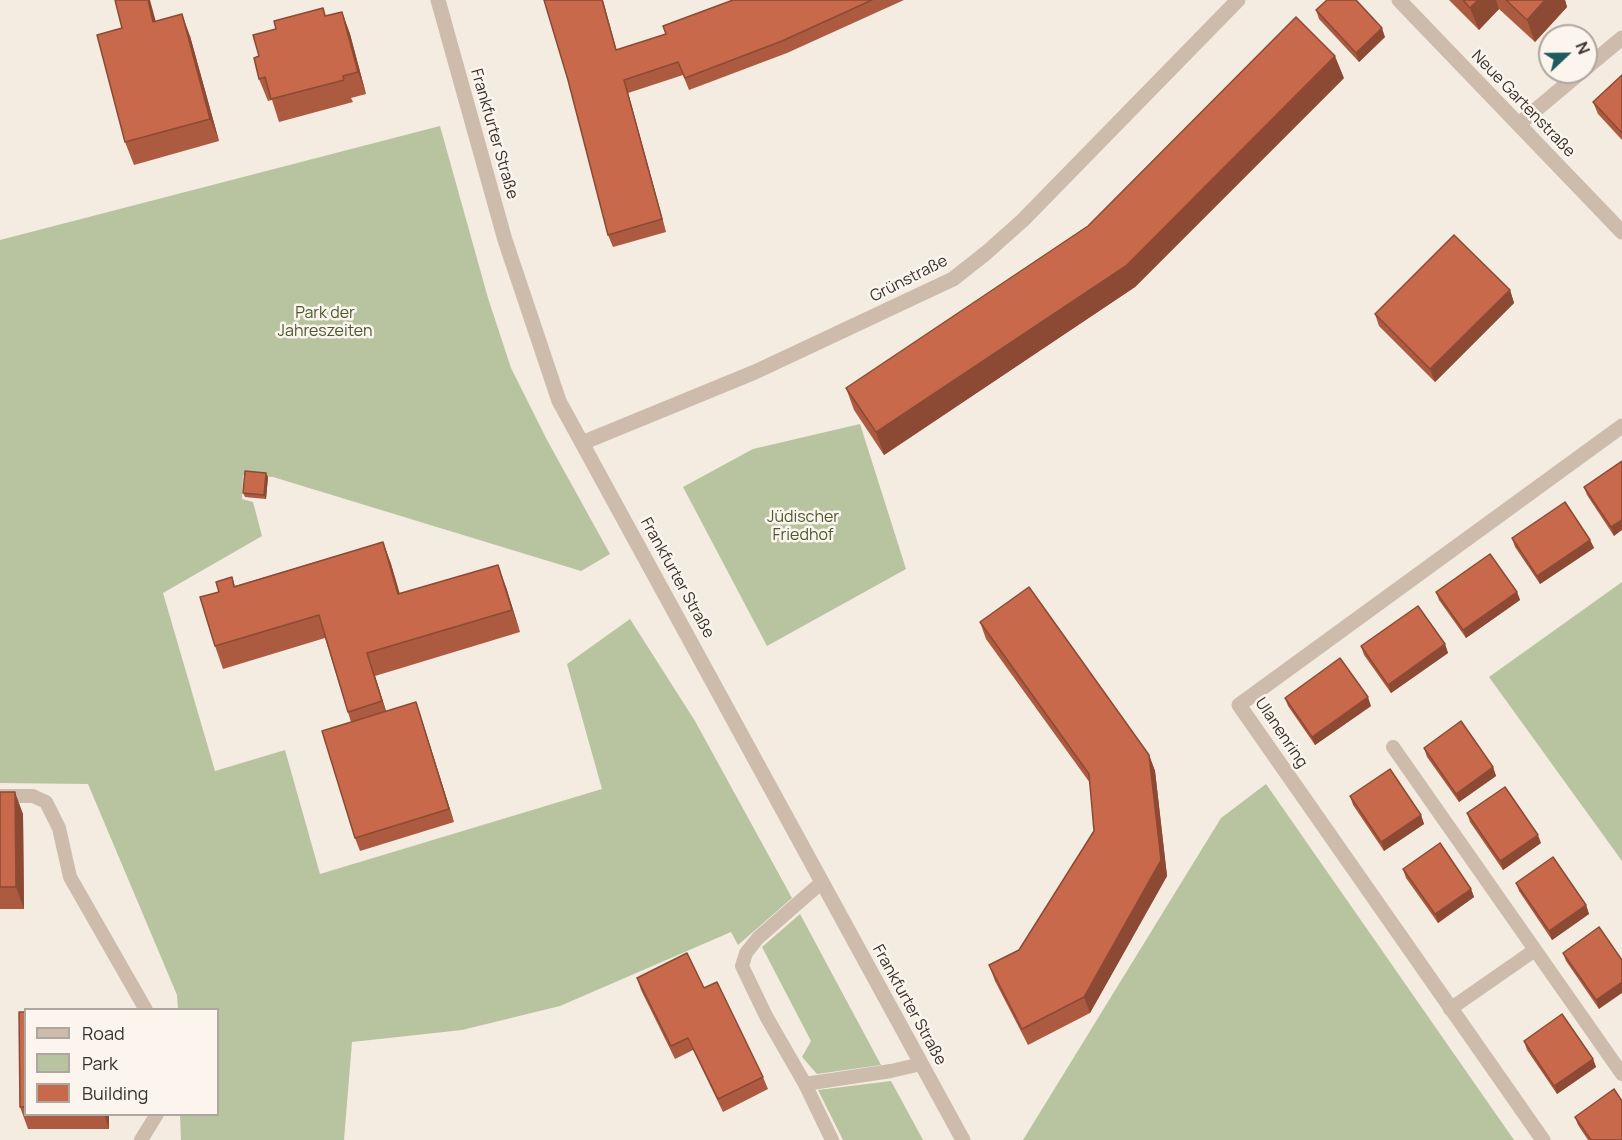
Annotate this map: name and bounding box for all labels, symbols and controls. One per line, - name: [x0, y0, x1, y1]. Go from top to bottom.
- north arrow: [1538, 24, 1598, 84]
- text: N: [1570, 39, 1595, 57]
- street label: Neue Gartenstraße: [1467, 47, 1579, 161]
- street label: Frankfurter Straße: [466, 67, 522, 201]
- street label: Grünstraße: [867, 251, 951, 307]
- park label: Park der Jahreszeiten: [278, 304, 372, 342]
- park label: Jüdischer Friedhof: [767, 508, 839, 546]
- street label: Frankfurter Straße: [636, 514, 718, 642]
- street label: Ulanenring: [1251, 694, 1311, 772]
- street label: Frankfurter Straße: [868, 941, 950, 1069]
- legend: [24, 1008, 219, 1116]
- text: Road: [82, 1021, 125, 1045]
- text: Park: [82, 1051, 118, 1075]
- text: Building: [82, 1081, 148, 1105]

